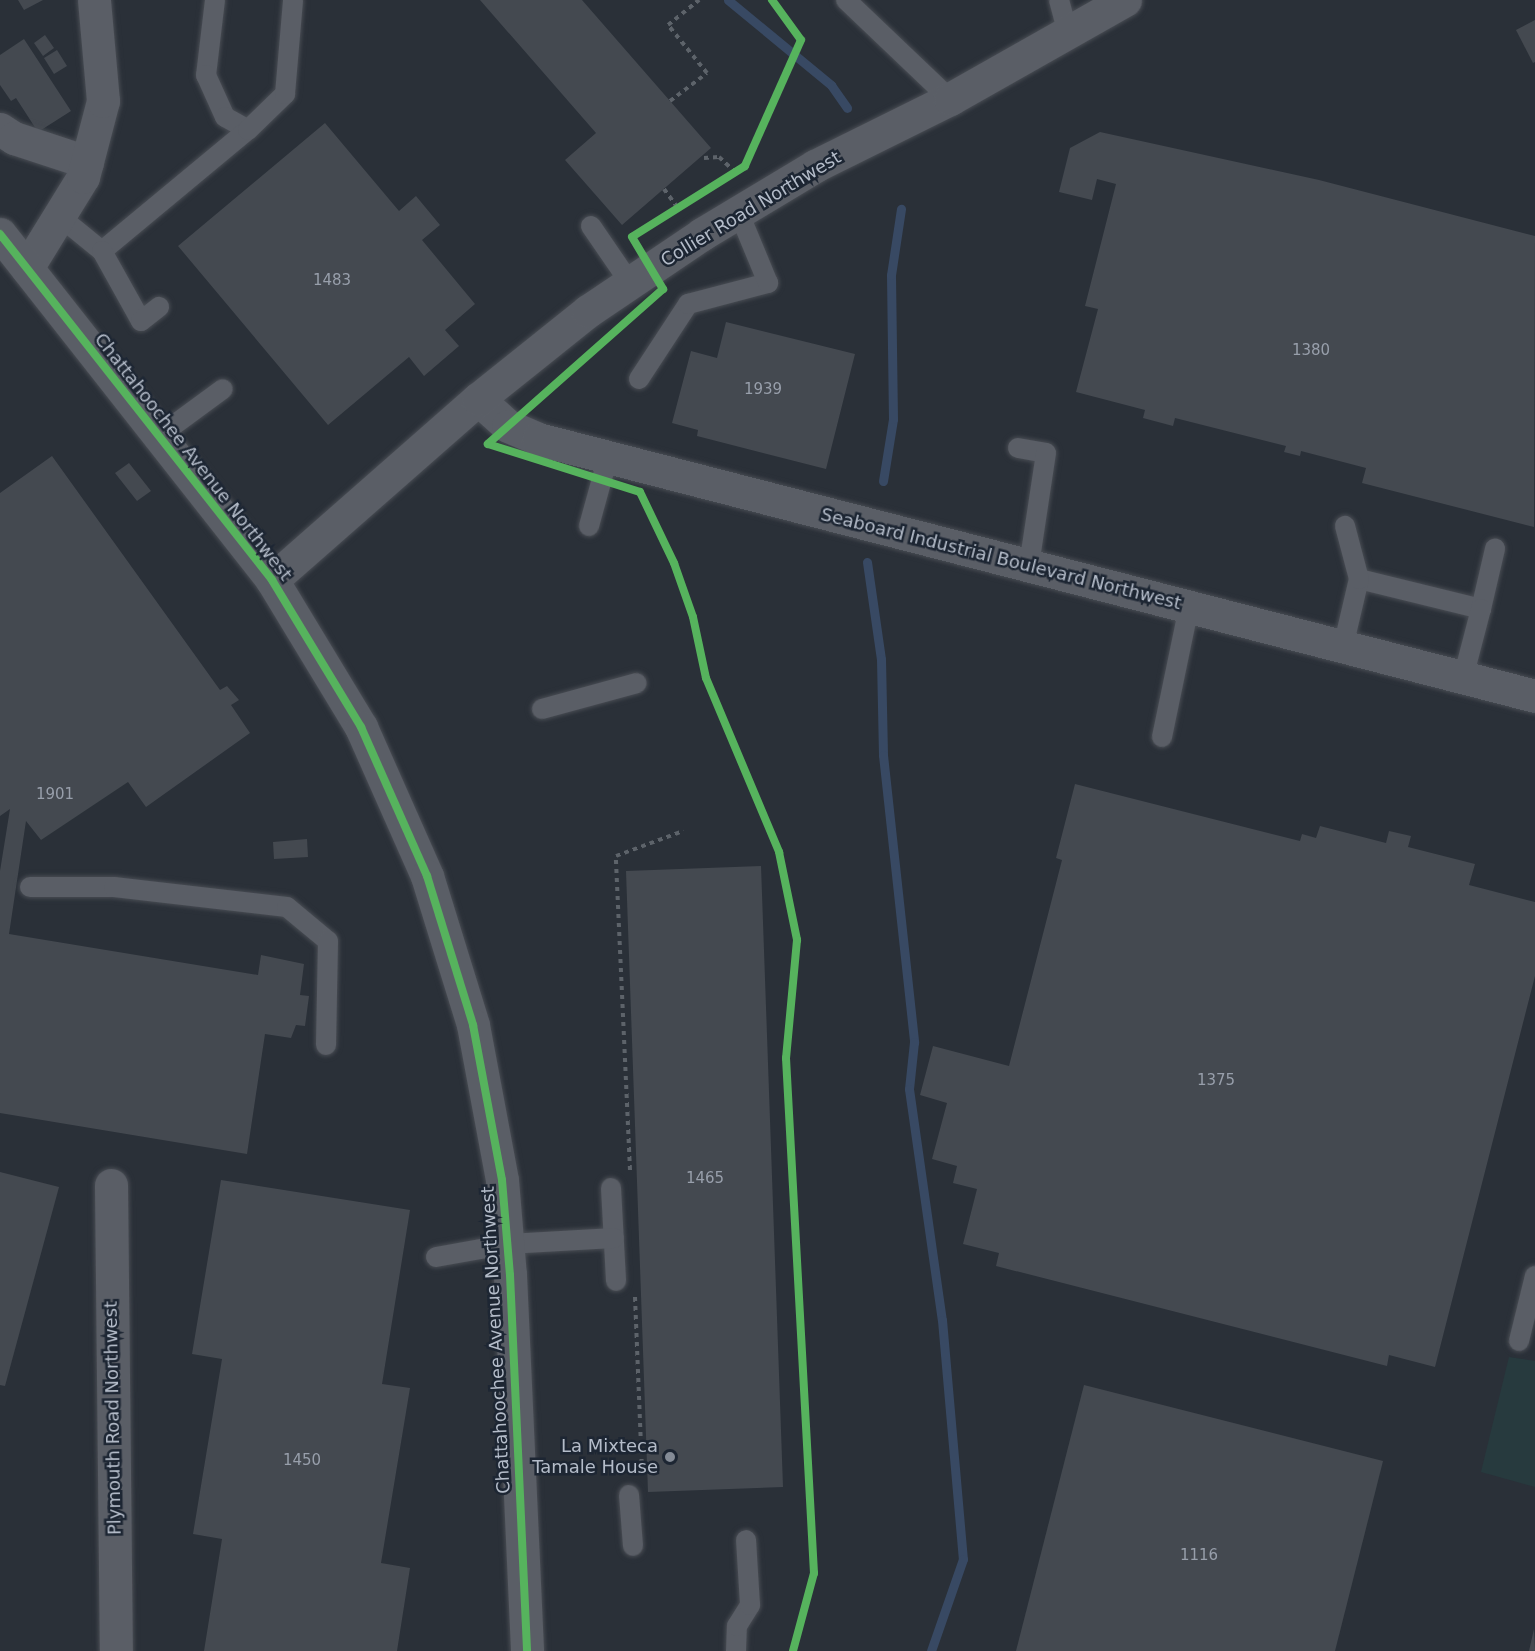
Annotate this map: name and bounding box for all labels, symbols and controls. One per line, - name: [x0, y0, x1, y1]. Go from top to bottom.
- street label: Collier Road Northwest: [657, 147, 845, 271]
- house number: 1483: [313, 272, 351, 290]
- street label: Chattahoochee Avenue Northwest: [90, 329, 296, 585]
- house number: 1380: [1292, 342, 1330, 360]
- house number: 1939: [744, 381, 782, 399]
- street label: Seaboard Industrial Boulevard Northwest: [819, 504, 1183, 614]
- house number: 1901: [36, 786, 74, 804]
- house number: 1375: [1197, 1072, 1235, 1090]
- house number: 1465: [686, 1170, 724, 1188]
- street label: Chattahoochee Avenue Northwest: [477, 1186, 515, 1494]
- street label: Plymouth Road Northwest: [100, 1301, 126, 1535]
- place label: La Mixteca Tamale House: [532, 1436, 658, 1478]
- marker: La Mixteca Tamale House: [663, 1450, 677, 1464]
- house number: 1450: [283, 1452, 321, 1470]
- house number: 1116: [1180, 1547, 1218, 1565]

